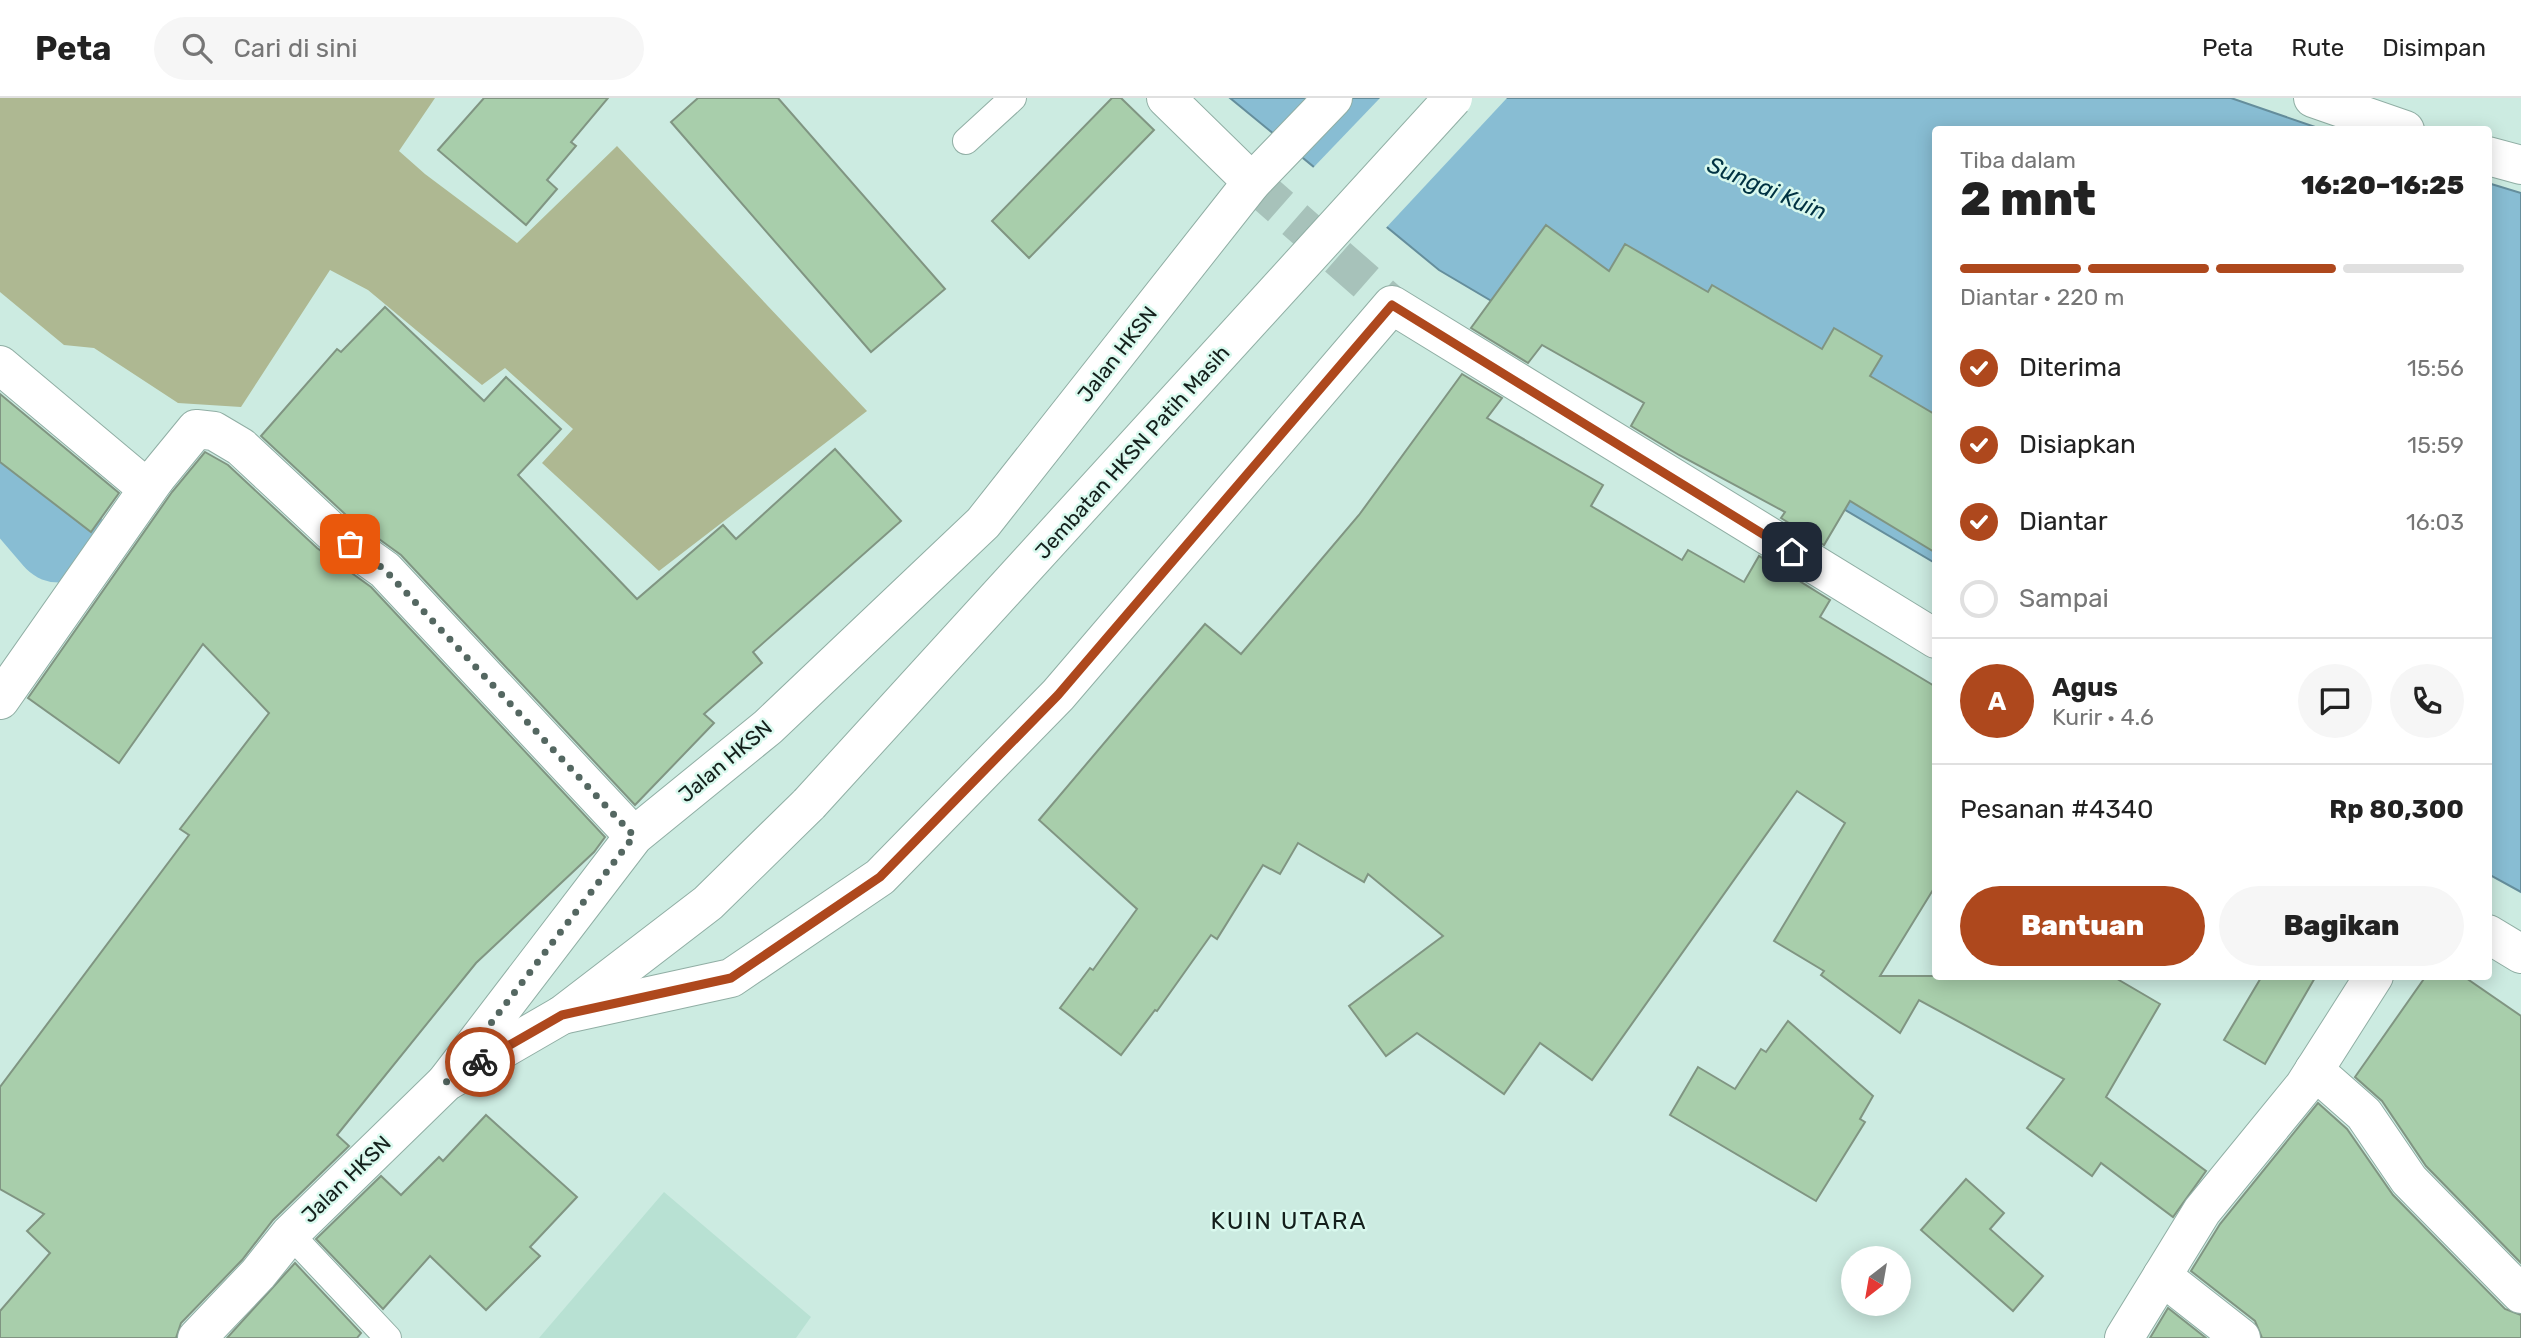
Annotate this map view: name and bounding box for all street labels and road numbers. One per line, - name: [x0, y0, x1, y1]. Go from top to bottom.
- street label: Jalan HKSN: [1072, 301, 1162, 407]
- street label: Jembatan HKSN Patih Masih: [1030, 340, 1234, 564]
- street label: Jalan HKSN: [673, 715, 777, 807]
- street label: Jalan HKSN: [296, 1130, 396, 1228]

